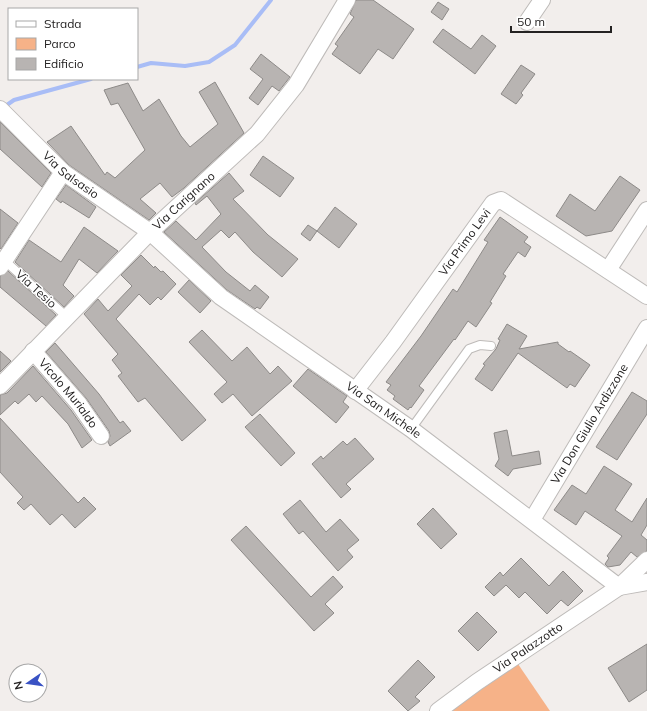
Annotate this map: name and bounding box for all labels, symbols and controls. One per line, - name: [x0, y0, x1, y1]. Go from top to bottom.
- legend: [8, 8, 138, 80]
- scale bar: [511, 8, 611, 34]
- text: 50 m: [517, 14, 545, 29]
- text: Strada: [44, 16, 82, 31]
- text: Parco: [44, 36, 76, 51]
- text: Edificio: [44, 56, 84, 71]
- street label: Via Salsasio: [40, 148, 102, 202]
- street label: Via Carignano: [149, 168, 218, 233]
- street label: Via Primo Levi: [435, 205, 494, 278]
- street label: Via Tesio: [13, 266, 60, 311]
- street label: Vicolo Murialdo: [36, 355, 101, 431]
- street label: Via Don Giulio Ardizzone: [547, 361, 631, 487]
- street label: Via San Michele: [343, 378, 425, 441]
- street label: Via Palazzotto: [490, 619, 566, 676]
- north arrow: [8, 663, 48, 703]
- text: N: [11, 680, 26, 691]

